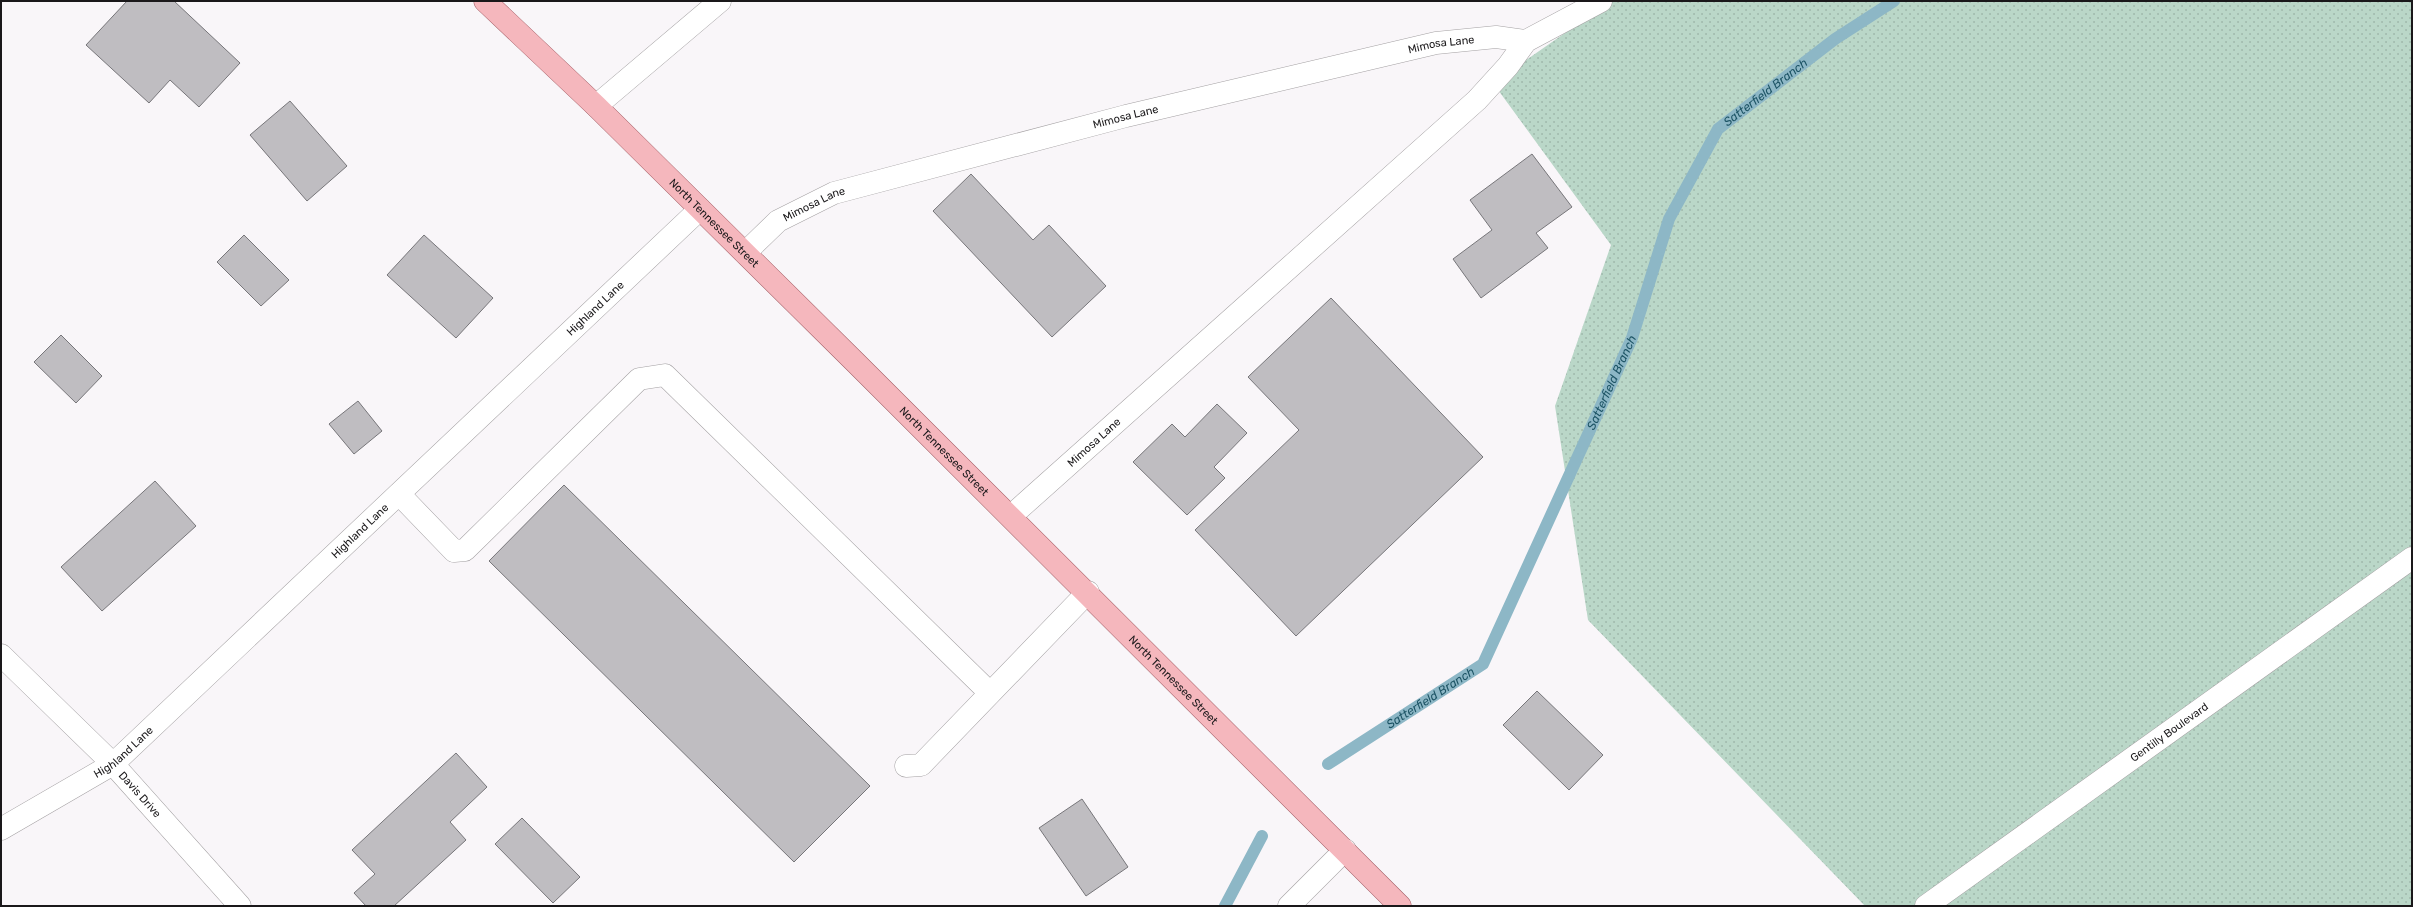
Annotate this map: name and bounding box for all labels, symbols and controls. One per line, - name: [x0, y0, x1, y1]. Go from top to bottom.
- street label: Mimosa Lane: [1407, 33, 1475, 56]
- water label: Satterfield Branch: [1721, 56, 1810, 129]
- street label: Mimosa Lane: [1091, 102, 1160, 131]
- street label: North Tennessee Street: [667, 176, 762, 270]
- street label: Mimosa Lane: [781, 184, 846, 224]
- street label: Highland Lane: [564, 278, 626, 338]
- water label: Satterfield Branch: [1584, 333, 1639, 432]
- street label: North Tennessee Street: [897, 404, 992, 499]
- street label: Mimosa Lane: [1064, 415, 1123, 469]
- street label: Highland Lane: [328, 501, 391, 561]
- street label: North Tennessee Street: [1126, 633, 1221, 728]
- water label: Satterfield Branch: [1384, 664, 1477, 731]
- street label: Gentilly Boulevard: [2128, 700, 2211, 764]
- street label: Highland Lane: [91, 723, 155, 780]
- street label: Davis Drive: [116, 769, 164, 820]

